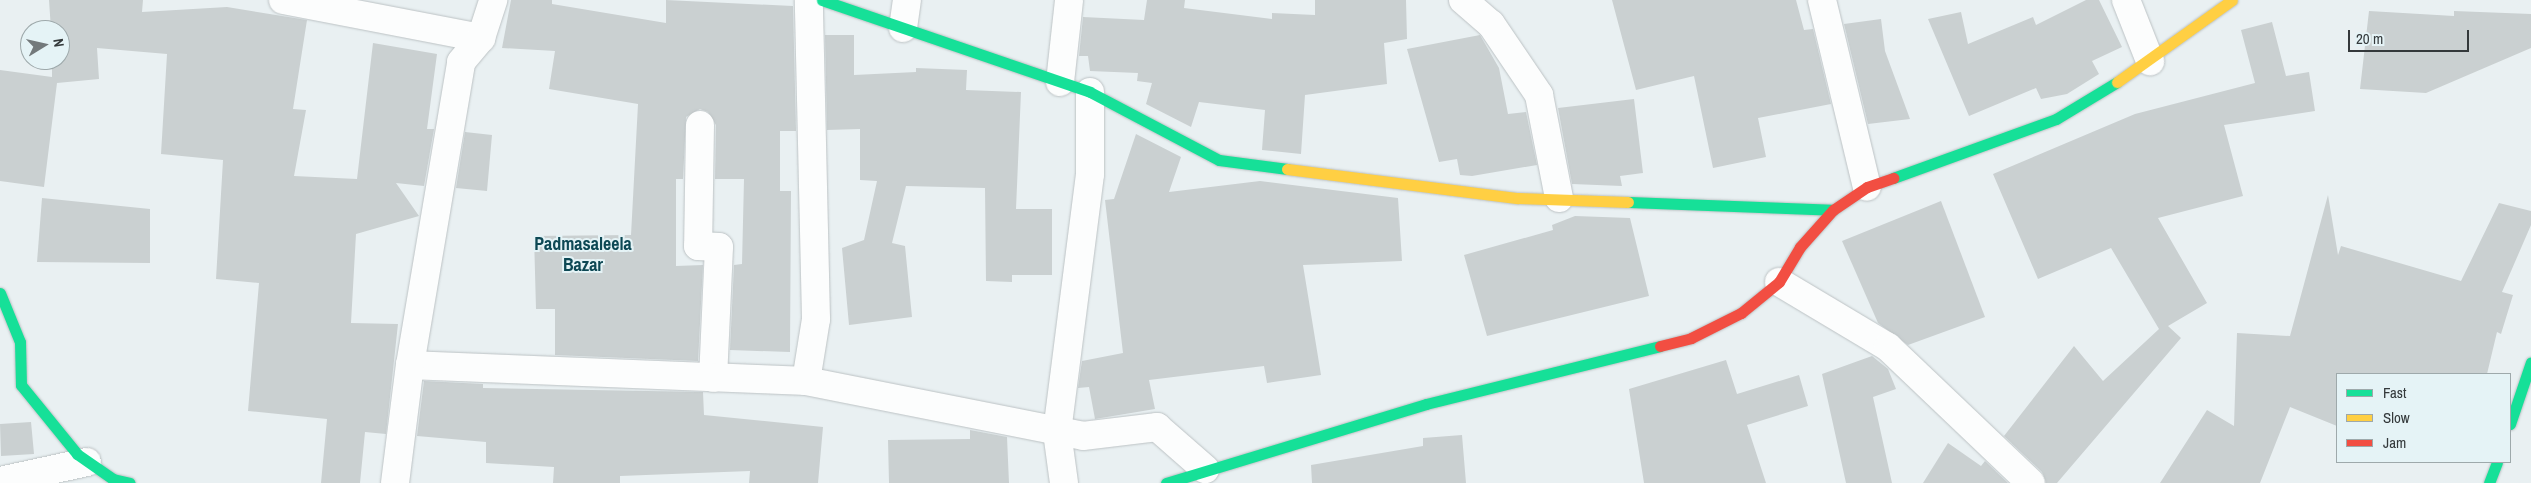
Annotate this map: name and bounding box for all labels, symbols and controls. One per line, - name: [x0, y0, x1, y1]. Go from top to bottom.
- north arrow: [20, 20, 70, 70]
- scale bar: [2351, 20, 2472, 52]
- text: 20 m: [2356, 28, 2383, 49]
- text: N: [49, 37, 68, 48]
- district label: Padmasaleela Bazar: [534, 234, 632, 276]
- legend: [2336, 373, 2511, 463]
- text: Fast: [2383, 382, 2406, 403]
- text: Slow: [2383, 407, 2410, 428]
- text: Jam: [2383, 432, 2406, 453]

